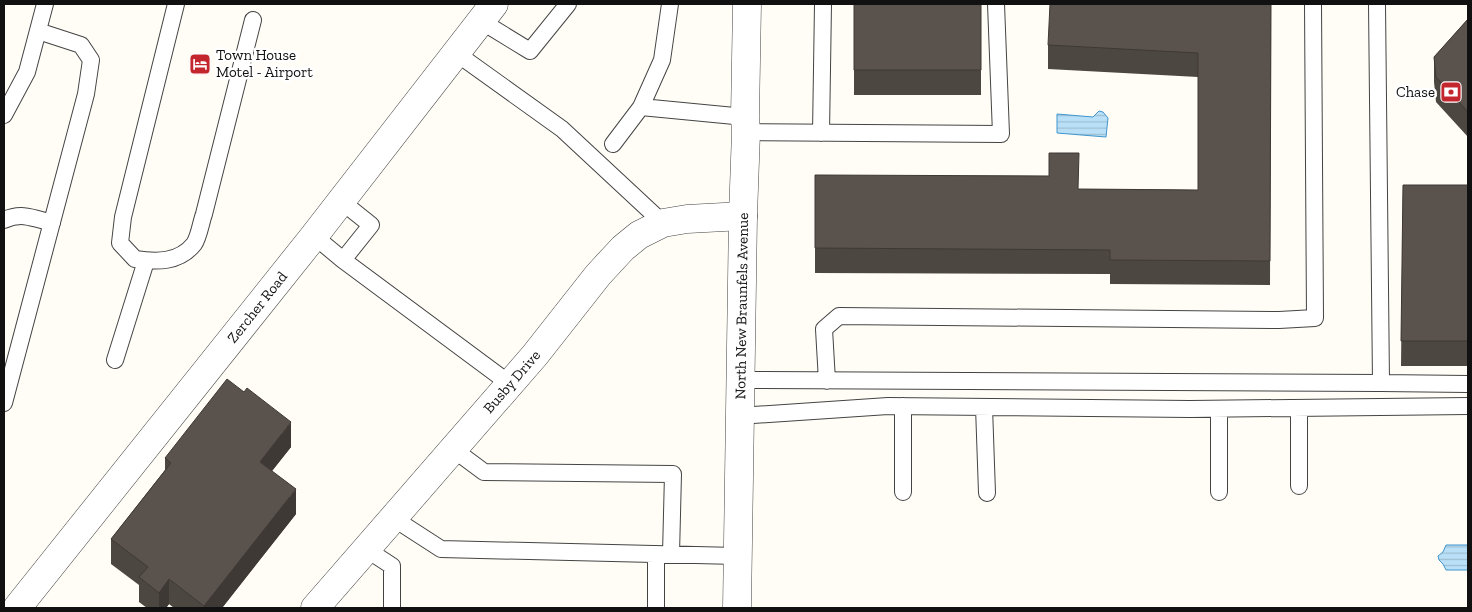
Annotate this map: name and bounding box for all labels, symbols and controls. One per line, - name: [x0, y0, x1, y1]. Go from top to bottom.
- place label: Town House Motel - Airport: [216, 46, 313, 81]
- hotel icon: Town House Motel - Airport: [188, 52, 212, 76]
- bank icon: Chase: [1439, 80, 1463, 104]
- place label: Chase: [1396, 83, 1435, 101]
- street label: North New Braunfels Avenue: [731, 213, 752, 400]
- street label: Zercher Road: [223, 267, 292, 346]
- street label: Busby Drive: [480, 347, 544, 417]

